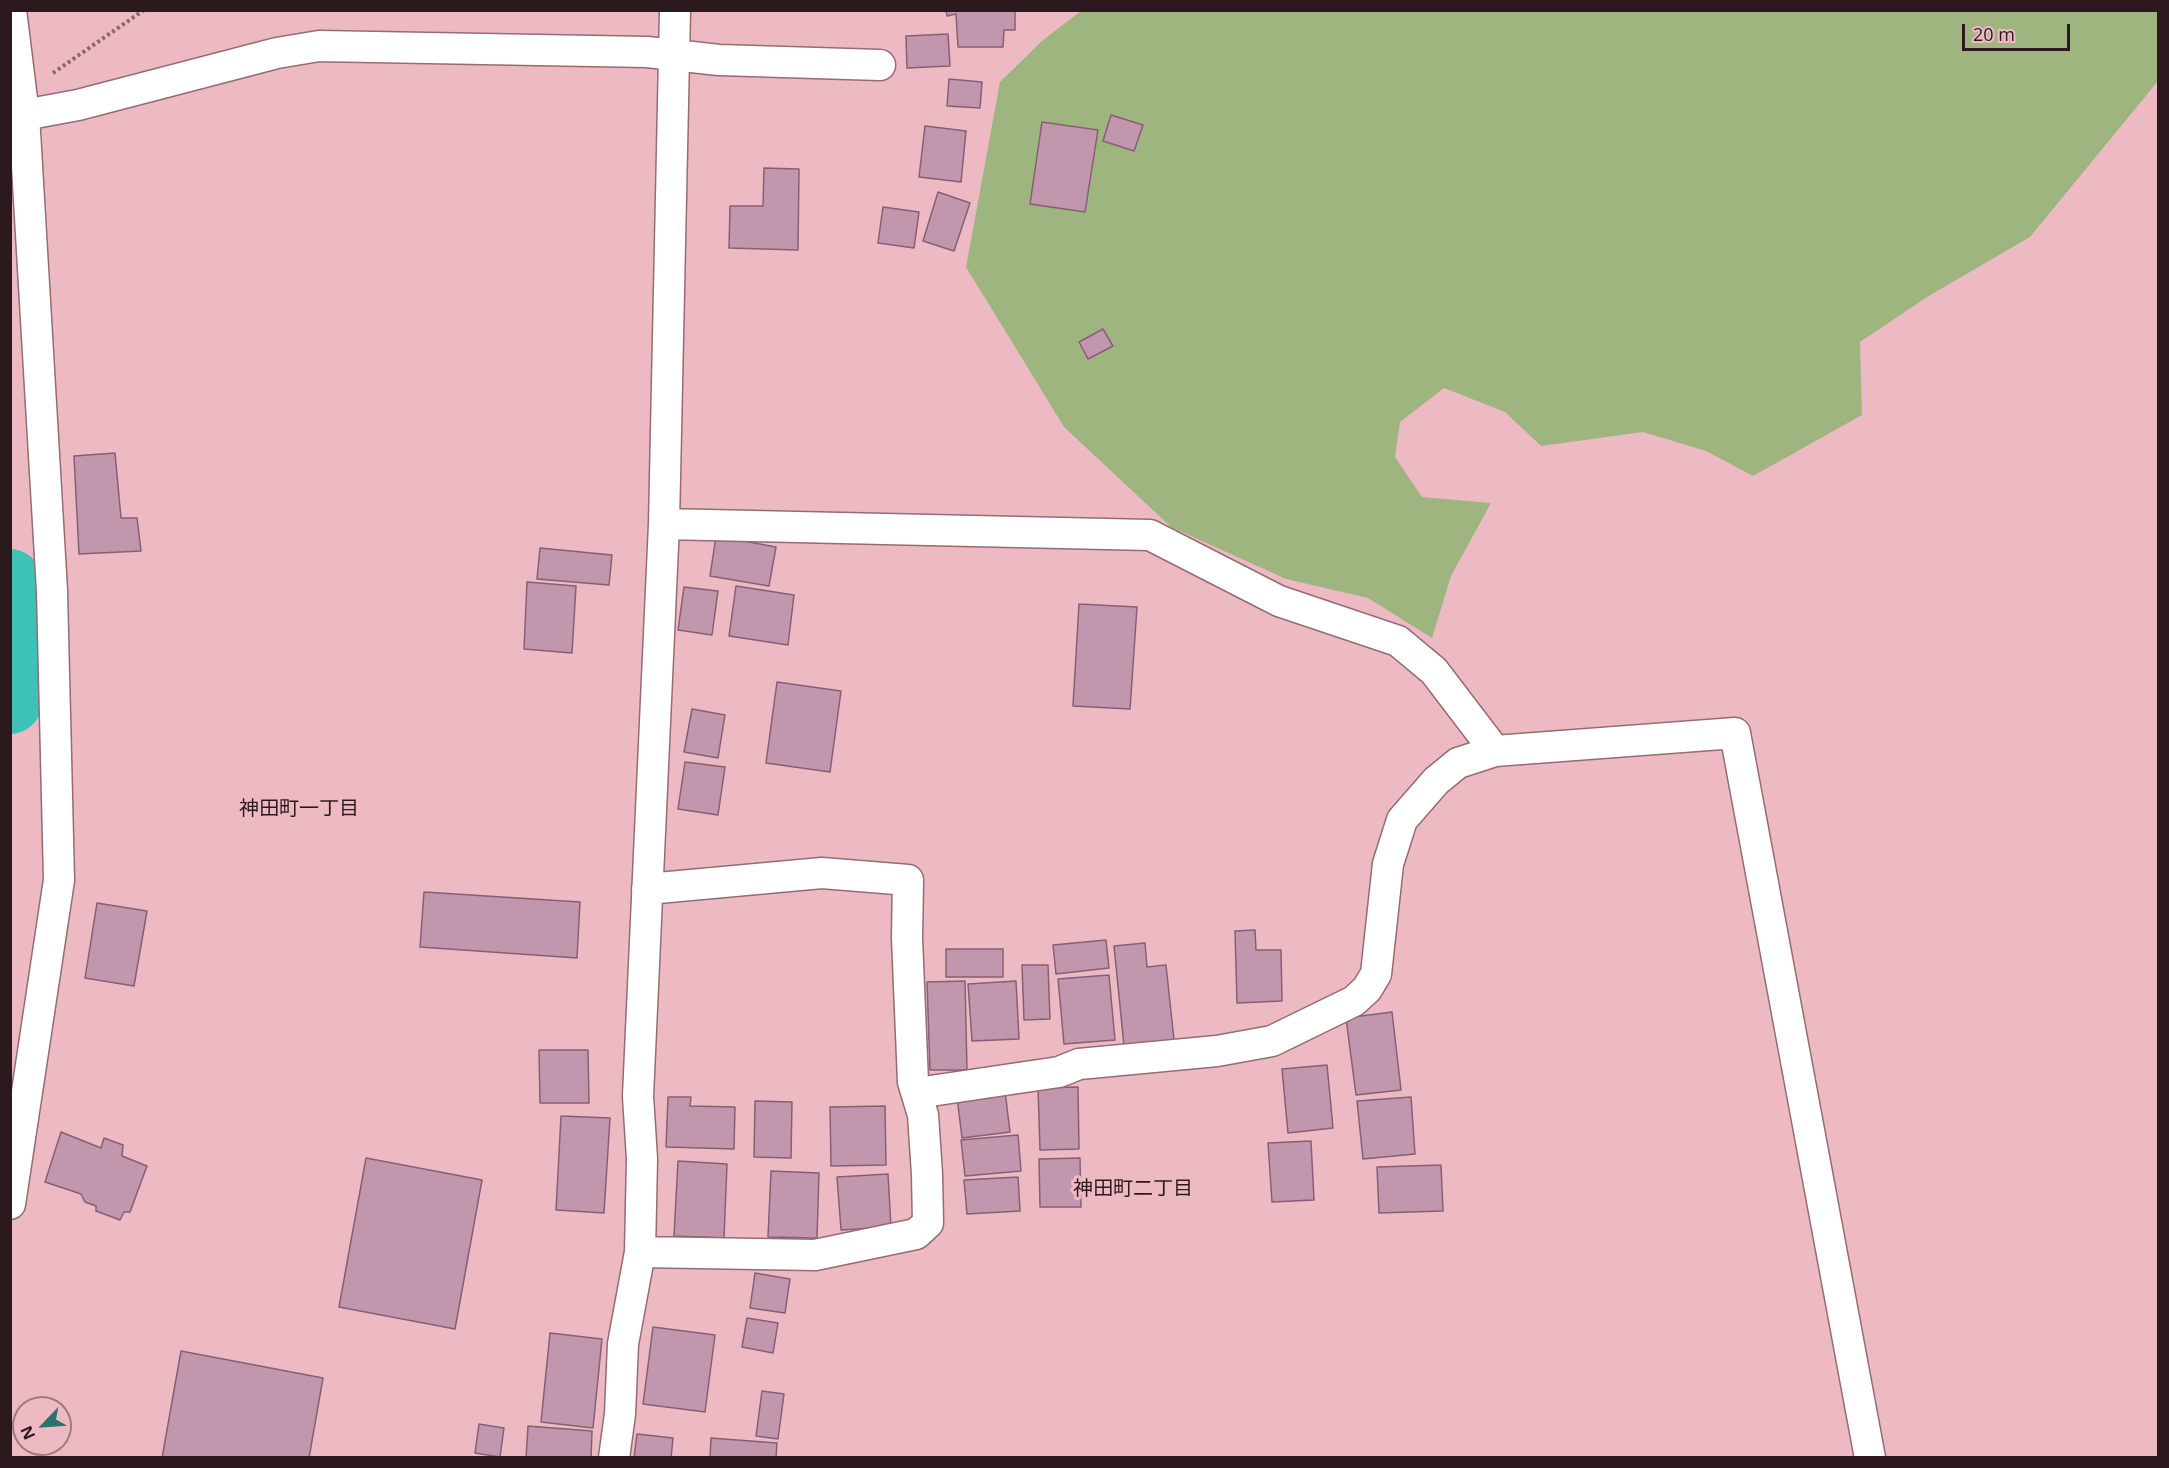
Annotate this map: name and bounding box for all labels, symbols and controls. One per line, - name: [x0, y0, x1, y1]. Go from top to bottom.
- scale bar: [1965, 12, 2073, 50]
- text: 20 m: [1973, 22, 2015, 46]
- district label: 神田町一丁目: [239, 797, 359, 821]
- district label: 神田町二丁目: [1073, 1177, 1193, 1201]
- north arrow: [12, 1396, 72, 1456]
- text: N: [15, 1422, 40, 1443]

